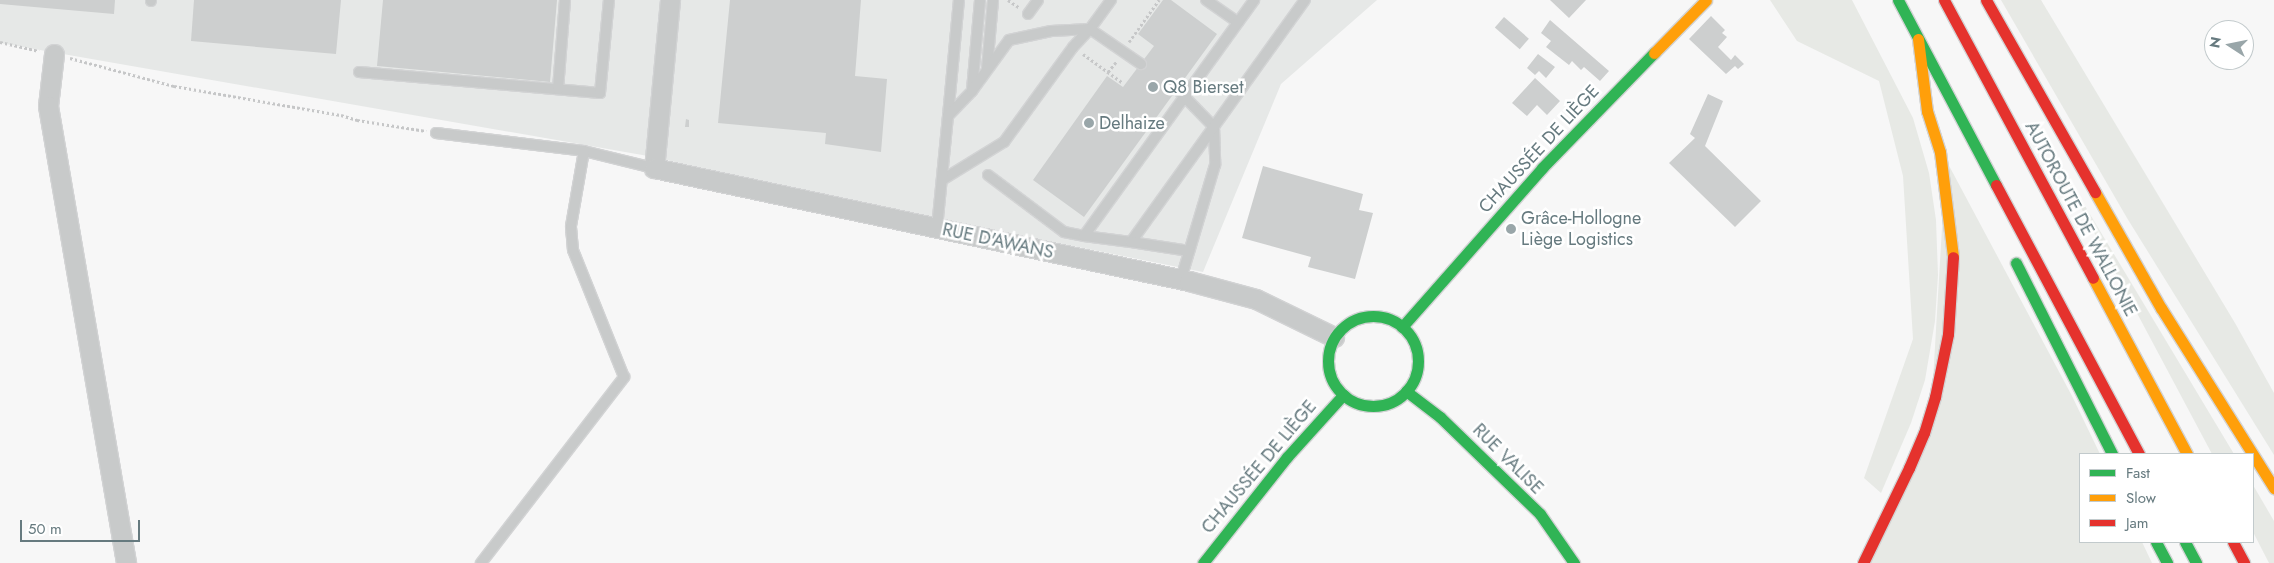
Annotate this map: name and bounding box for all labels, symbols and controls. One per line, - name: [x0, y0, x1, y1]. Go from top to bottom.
- north arrow: [2204, 20, 2254, 70]
- text: N: [2204, 35, 2226, 50]
- place label: Q8 Bierset: [1163, 76, 1243, 98]
- marker: Q8 Bierset: [1147, 81, 1159, 93]
- street label: CHAUSSÉE DE LIÈGE: [1474, 81, 1604, 217]
- place label: Delhaize: [1099, 112, 1165, 134]
- marker: Delhaize: [1083, 117, 1095, 129]
- street label: AUTOROUTE DE WALLONIE: [2020, 118, 2142, 320]
- place label: Grâce-Hollogne Liège Logistics: [1521, 208, 1641, 250]
- street label: RUE D'AWANS: [940, 219, 1056, 263]
- marker: Grâce-Hollogne Liège Logistics: [1505, 223, 1517, 235]
- street label: CHAUSSÉE DE LIÈGE: [1197, 396, 1321, 538]
- street label: RUE VALISE: [1468, 419, 1548, 499]
- legend: [2079, 453, 2254, 543]
- text: Fast: [2126, 462, 2150, 484]
- text: Slow: [2126, 487, 2156, 509]
- scale bar: [22, 510, 142, 542]
- text: Jam: [2126, 512, 2149, 534]
- text: 50 m: [28, 518, 62, 540]

